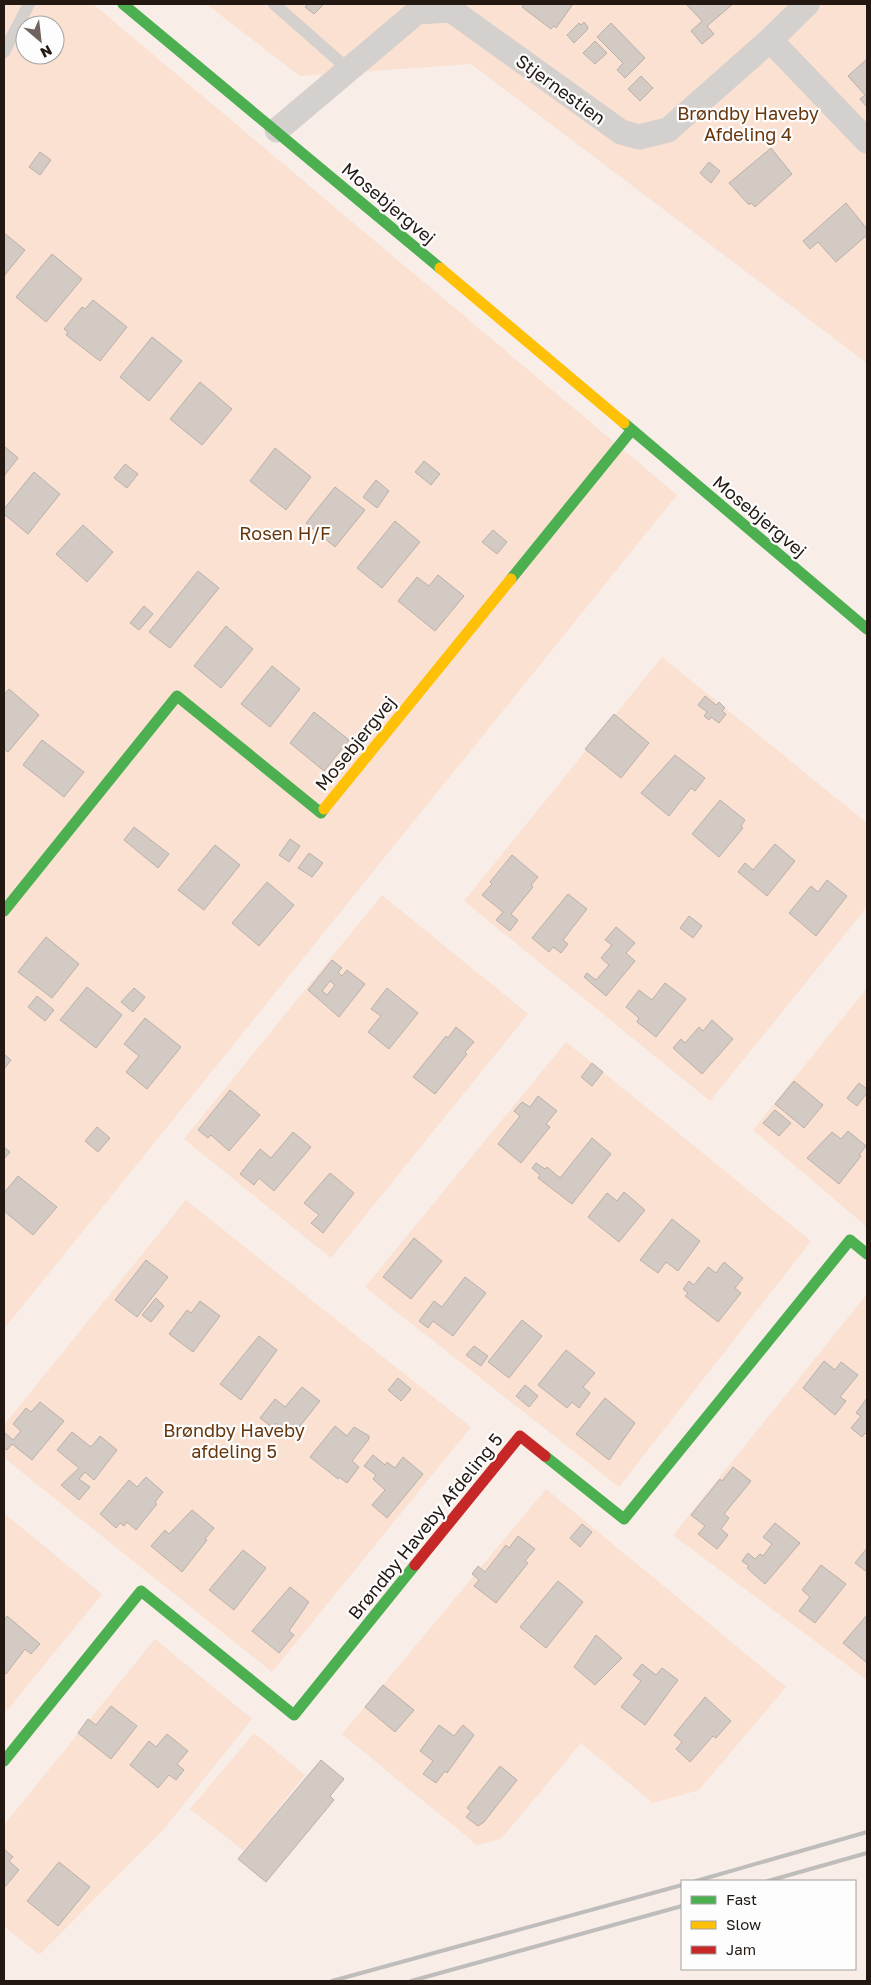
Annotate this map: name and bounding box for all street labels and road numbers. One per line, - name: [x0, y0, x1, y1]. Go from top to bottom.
- street label: Stjernestien: [512, 49, 610, 129]
- street label: Mosebjergvej: [338, 157, 440, 249]
- street label: Mosebjergvej: [709, 470, 811, 562]
- street label: Mosebjergvej: [310, 691, 400, 795]
- street label: Brøndby Haveby Afdeling 5: [343, 1428, 507, 1624]

